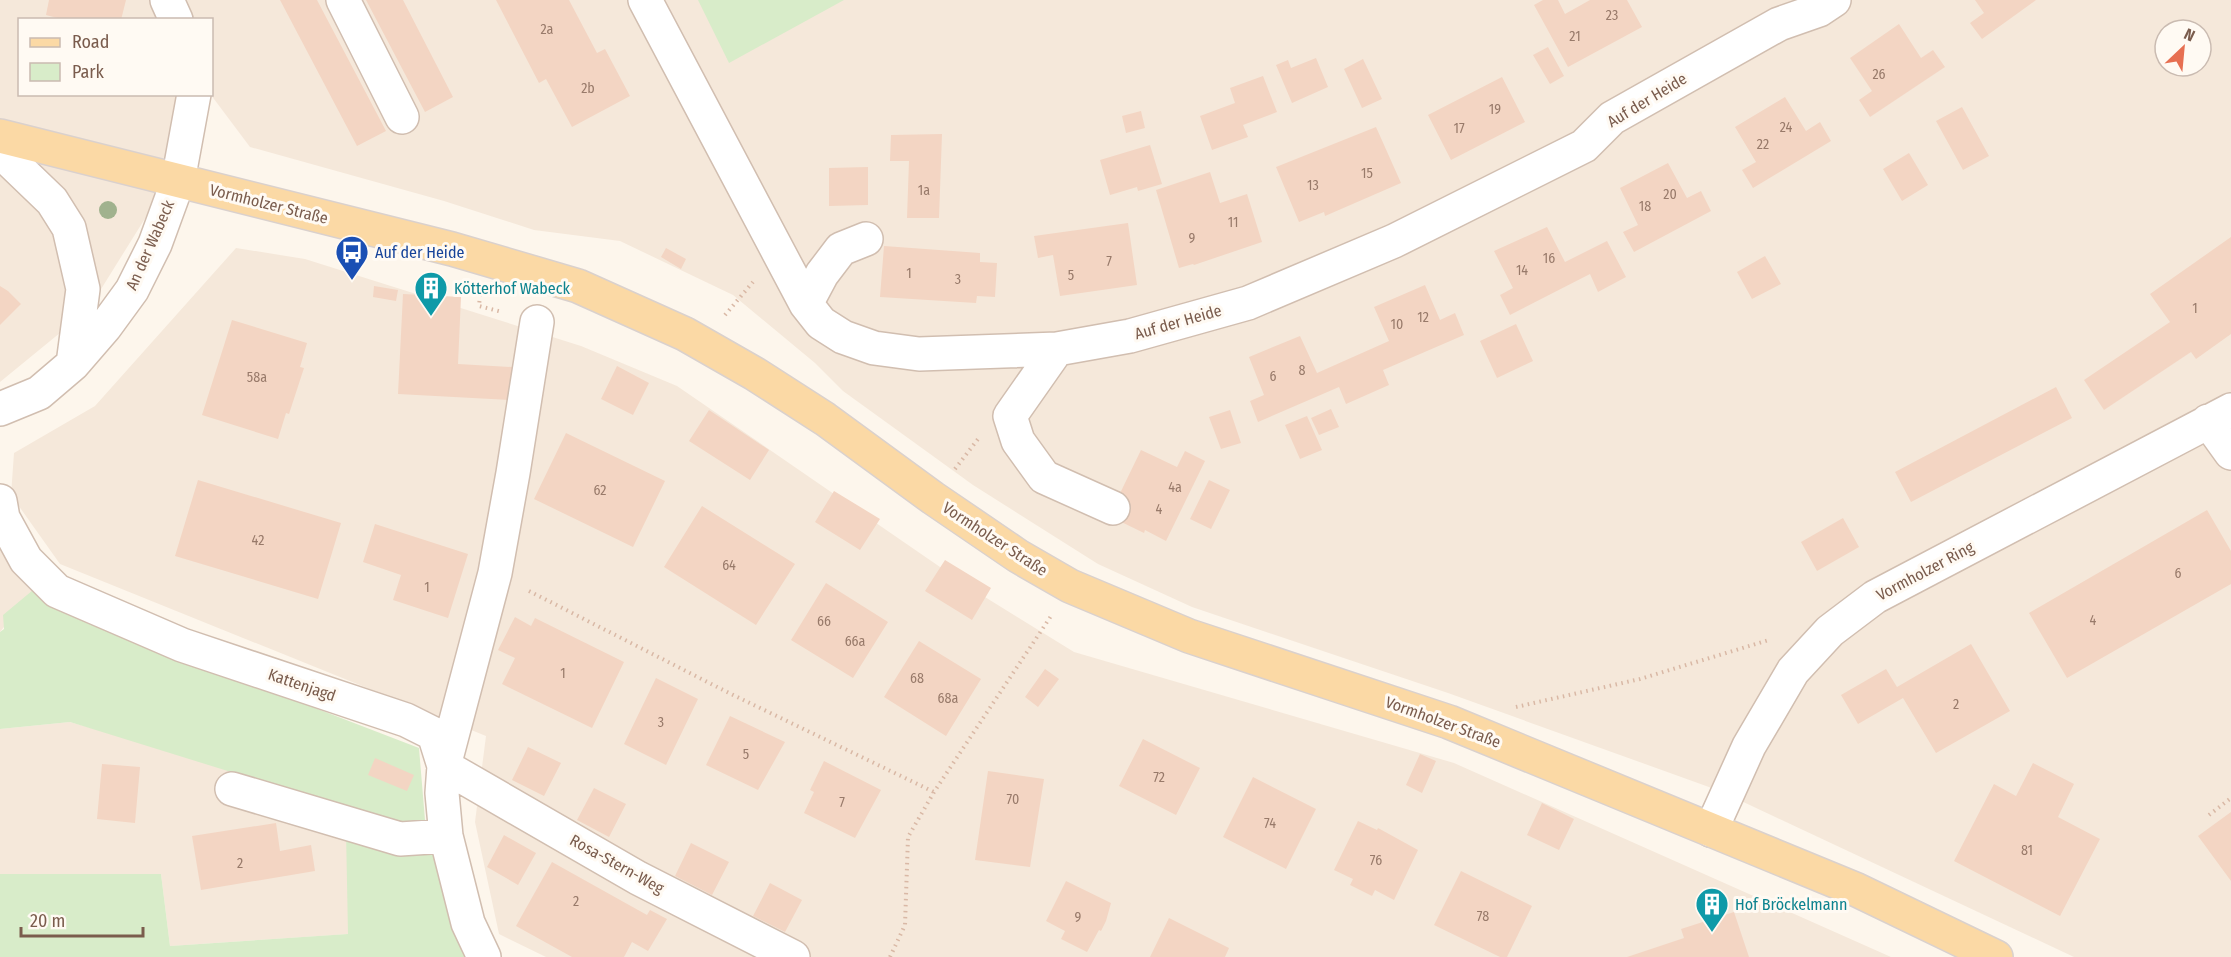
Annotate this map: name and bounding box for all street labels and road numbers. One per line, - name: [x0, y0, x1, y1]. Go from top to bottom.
- street label: Auf der Heide: [1604, 69, 1690, 131]
- street label: Vormholzer Straße: [208, 180, 330, 228]
- street label: An der Wabeck: [122, 197, 179, 293]
- street label: Auf der Heide: [1132, 301, 1224, 343]
- street label: Vormholzer Straße: [939, 498, 1051, 580]
- street label: Vormholzer Ring: [1873, 537, 1977, 605]
- street label: Kattenjagd: [266, 665, 338, 705]
- street label: Vormholzer Straße: [1383, 692, 1503, 752]
- street label: Rosa-Stern-Weg: [567, 830, 668, 898]

